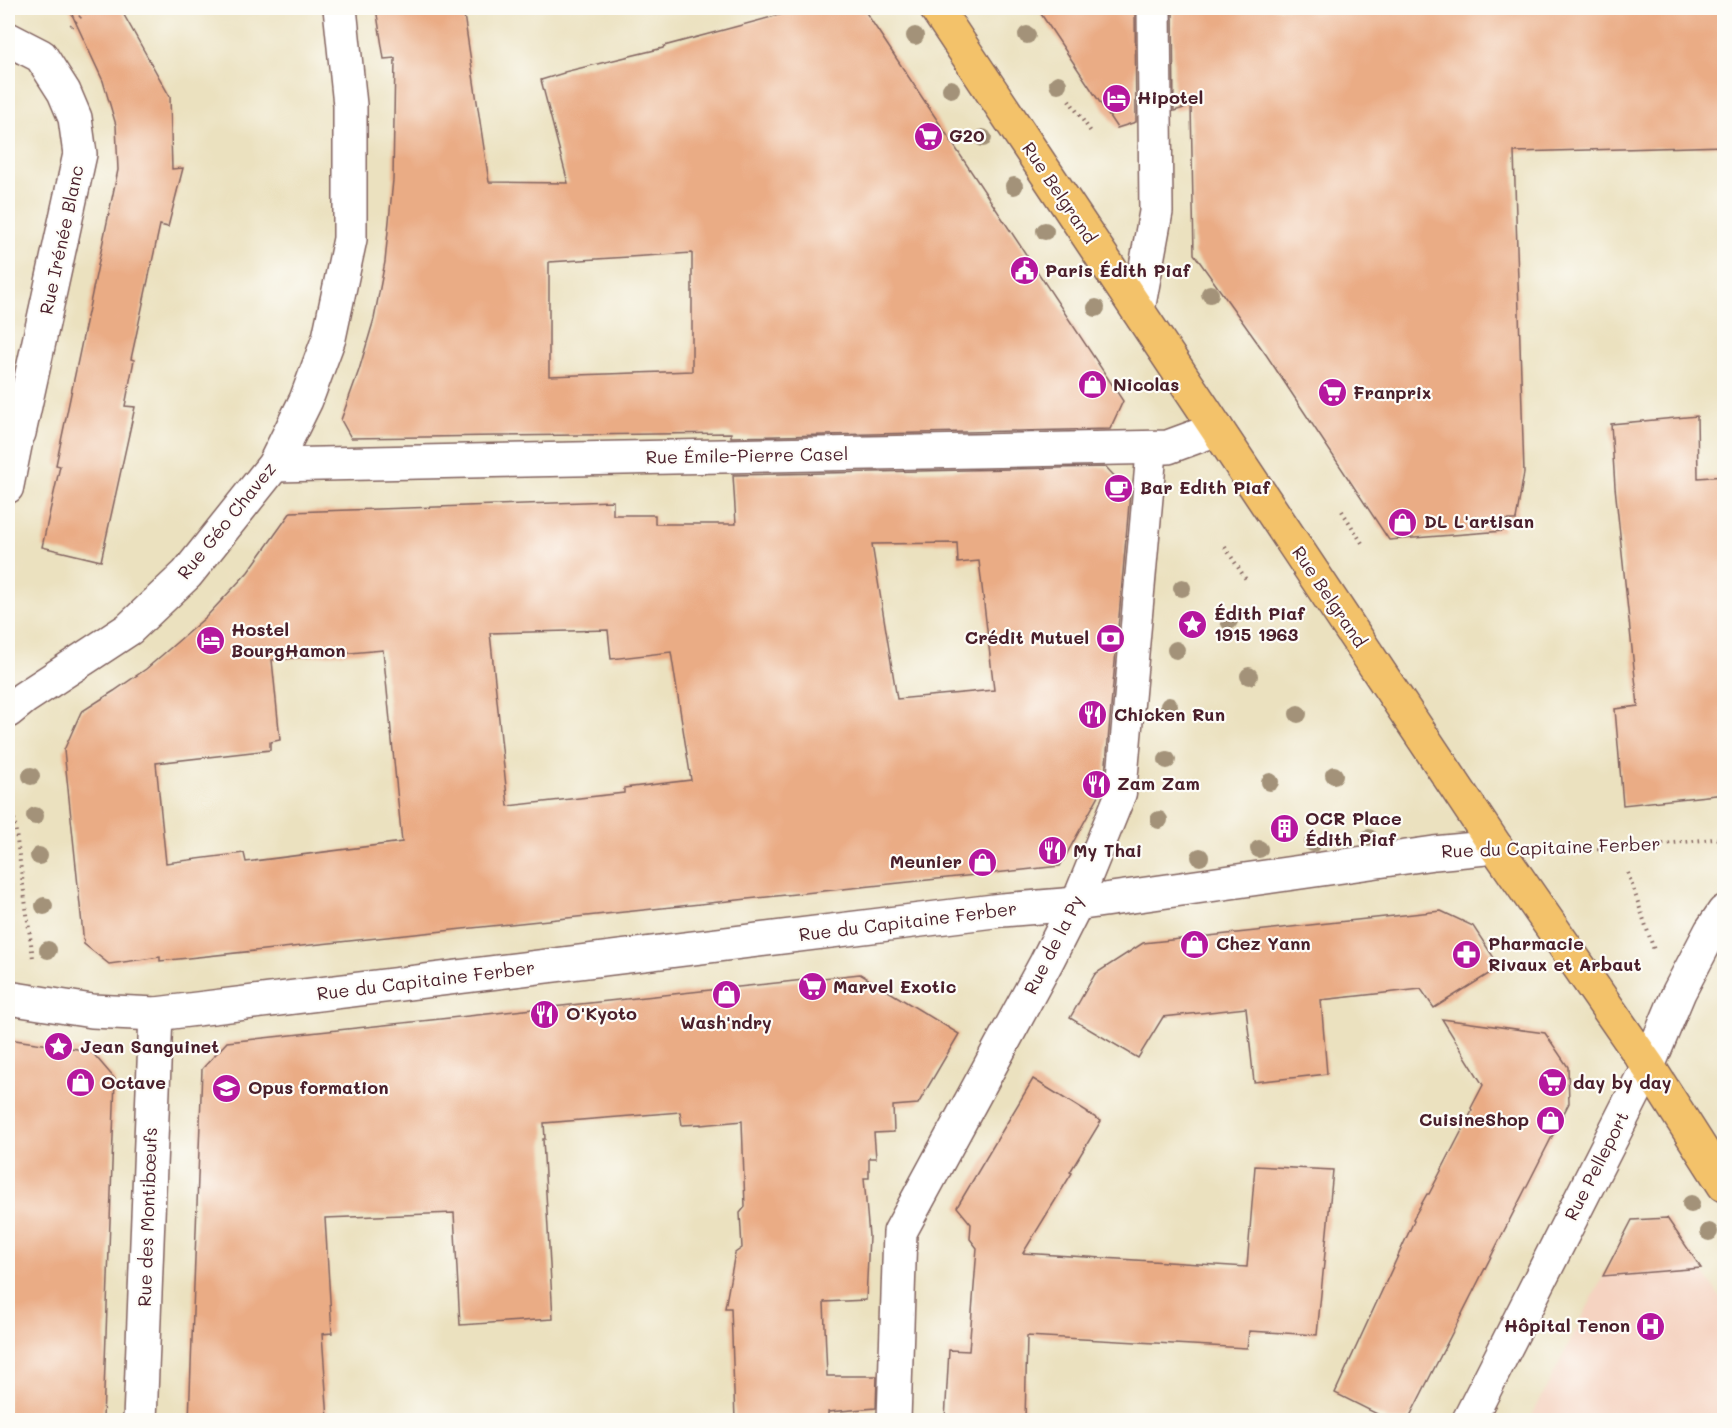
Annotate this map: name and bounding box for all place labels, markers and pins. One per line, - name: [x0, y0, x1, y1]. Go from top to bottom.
- hotel icon: Hipotel: [1100, 82, 1132, 114]
- place label: Hipotel: [1137, 85, 1203, 109]
- supermarket icon: G20: [912, 120, 944, 152]
- place label: G20: [949, 123, 985, 147]
- public building icon: Paris Édith Piaf: [1008, 255, 1040, 287]
- place label: Paris Édith Piaf: [1045, 258, 1191, 282]
- shop icon: Nicolas: [1076, 369, 1108, 401]
- place label: Nicolas: [1113, 372, 1179, 396]
- supermarket icon: Franprix: [1316, 377, 1348, 409]
- place label: Franprix: [1353, 380, 1432, 404]
- cafe icon: Bar Edith Piaf: [1103, 472, 1135, 504]
- place label: Bar Edith Piaf: [1140, 475, 1270, 499]
- shop icon: DL L'artisan: [1387, 506, 1419, 538]
- place label: DL L'artisan: [1424, 509, 1534, 533]
- place label: Édith Piaf 1915 1963: [1214, 601, 1305, 646]
- place icon: Édith Piaf 1915 1963: [1177, 608, 1209, 640]
- place label: Hostel BourgHamon: [231, 617, 346, 662]
- bank icon: Crédit Mutuel: [1094, 622, 1126, 654]
- hotel icon: Hostel BourgHamon: [194, 624, 226, 656]
- place label: Crédit Mutuel: [965, 625, 1089, 649]
- restaurant icon: Chicken Run: [1077, 699, 1109, 731]
- place label: Chicken Run: [1114, 702, 1225, 726]
- restaurant icon: Zam Zam: [1080, 768, 1112, 800]
- place label: Zam Zam: [1117, 771, 1200, 795]
- place label: OCR Place Édith Piaf: [1305, 806, 1402, 851]
- building icon: OCR Place Édith Piaf: [1268, 813, 1300, 845]
- restaurant icon: My Thai: [1036, 835, 1068, 867]
- place label: My Thai: [1073, 838, 1142, 862]
- shop icon: Meunier: [967, 846, 999, 878]
- place label: Meunier: [890, 849, 962, 873]
- shop icon: Chez Yann: [1179, 928, 1211, 960]
- place label: Chez Yann: [1216, 931, 1311, 955]
- place label: Pharmacie Rivaux et Arbaut: [1488, 931, 1642, 976]
- pharmacy icon: Pharmacie Rivaux et Arbaut: [1451, 938, 1483, 970]
- supermarket icon: Marvel Exotic: [796, 971, 828, 1003]
- place label: Marvel Exotic: [833, 974, 957, 998]
- shop icon: Wash'ndry: [710, 978, 742, 1010]
- restaurant icon: O'Kyoto: [529, 998, 561, 1030]
- place label: O'Kyoto: [566, 1001, 637, 1025]
- place label: Wash'ndry: [680, 1010, 772, 1034]
- place icon: Jean Sanguinet: [43, 1031, 75, 1063]
- place label: Jean Sanguinet: [80, 1034, 219, 1058]
- shop icon: Octave: [64, 1067, 96, 1099]
- supermarket icon: day by day: [1536, 1067, 1568, 1099]
- place label: Octave: [101, 1070, 166, 1094]
- place label: day by day: [1573, 1070, 1672, 1094]
- school or university icon: Opus formation: [211, 1072, 243, 1104]
- place label: Opus formation: [248, 1075, 389, 1099]
- shop icon: CuisineShop: [1534, 1104, 1566, 1136]
- place label: CuisineShop: [1419, 1107, 1529, 1131]
- hospital icon: Hôpital Tenon: [1635, 1310, 1667, 1342]
- place label: Hôpital Tenon: [1504, 1313, 1630, 1337]

